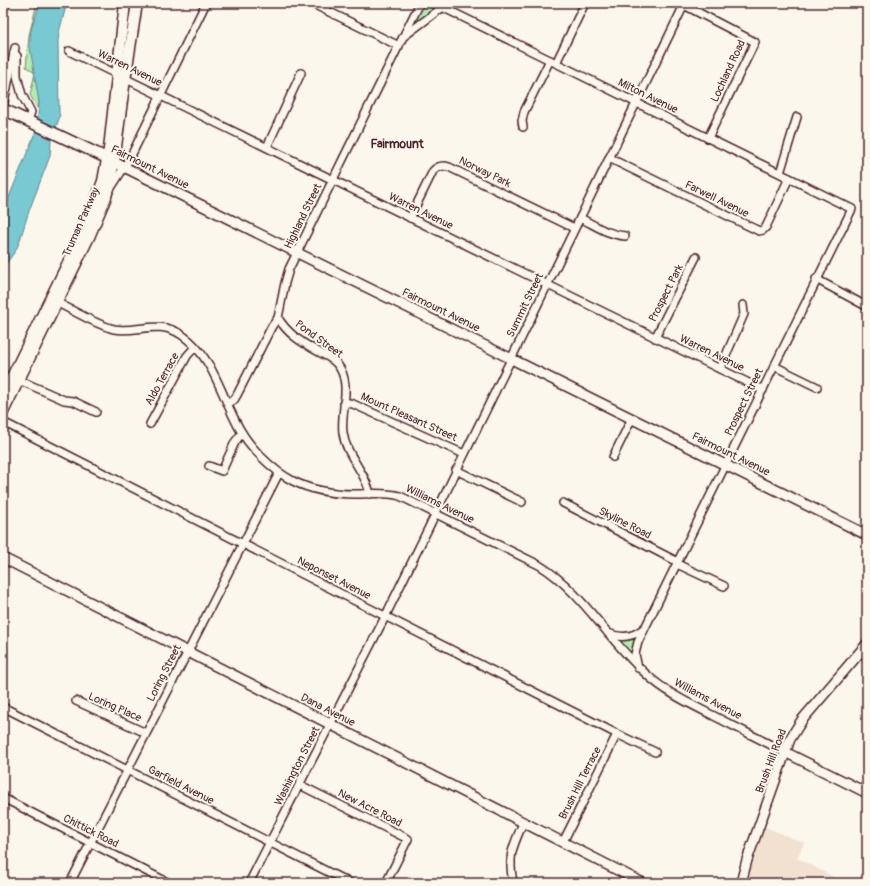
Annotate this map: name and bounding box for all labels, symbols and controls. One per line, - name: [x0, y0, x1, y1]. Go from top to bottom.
- street label: Lochland Road: [708, 38, 748, 104]
- street label: Warren Avenue: [96, 47, 165, 89]
- street label: Milton Avenue: [616, 76, 681, 116]
- district label: Fairmount: [370, 137, 425, 152]
- street label: Fairmount Avenue: [109, 143, 192, 192]
- street label: Norway Park: [457, 154, 513, 190]
- street label: Farwell Avenue: [683, 178, 752, 220]
- street label: Highland Street: [282, 181, 325, 251]
- street label: Truman Parkway: [60, 185, 102, 259]
- street label: Warren Avenue: [387, 190, 456, 232]
- street label: Prospect Park: [646, 262, 686, 324]
- street label: Summit Street: [504, 270, 546, 339]
- street label: Fairmount Avenue: [400, 286, 483, 335]
- street label: Pond Street: [293, 317, 346, 361]
- street label: Warren Avenue: [678, 332, 747, 374]
- street label: Aldo Terrace: [142, 350, 182, 408]
- street label: Prospect Street: [722, 366, 766, 438]
- street label: Mount Pleasant Street: [359, 390, 460, 444]
- street label: Fairmount Avenue: [690, 430, 773, 479]
- street label: Williams Avenue: [404, 482, 477, 526]
- street label: Skyline Road: [597, 504, 653, 542]
- street label: Neponset Avenue: [295, 554, 373, 602]
- street label: Loring Street: [144, 642, 184, 704]
- street label: Williams Avenue: [672, 676, 744, 722]
- street label: Loring Place: [86, 689, 144, 725]
- street label: Dana Avenue: [299, 691, 358, 729]
- street label: Washington Street: [271, 724, 323, 808]
- street label: Brush Hill Road: [753, 727, 789, 795]
- street label: Brush Hill Terrace: [556, 744, 604, 821]
- street label: Garfield Avenue: [146, 763, 217, 807]
- street label: New Acre Road: [336, 786, 404, 830]
- street label: Chittick Road: [61, 812, 121, 850]

